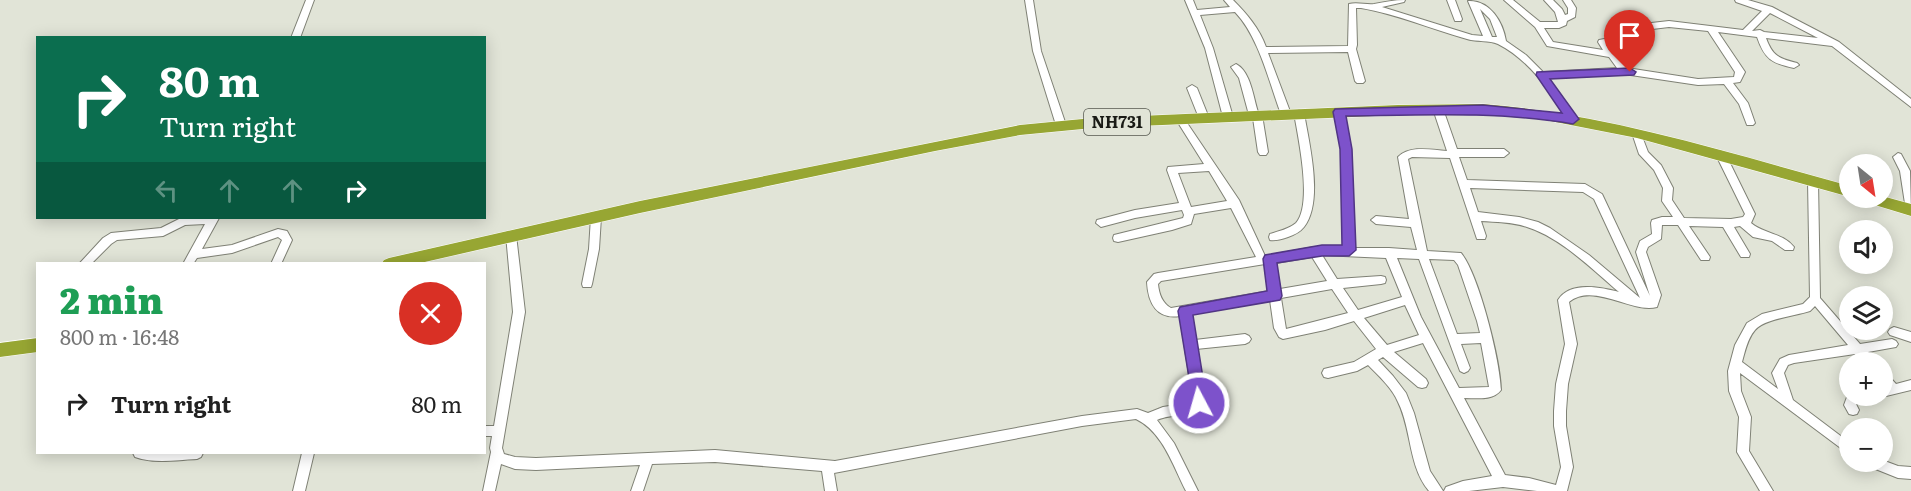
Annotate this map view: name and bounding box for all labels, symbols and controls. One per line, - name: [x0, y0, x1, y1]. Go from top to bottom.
- pin: [1604, 10, 1655, 72]
- icon: arrive: [1613, 19, 1646, 52]
- text: 80 m: [159, 48, 260, 110]
- icon: right: [60, 60, 138, 138]
- text: Turn right: [159, 105, 296, 145]
- road number: NH731: [1084, 109, 1150, 135]
- north arrow: [1839, 154, 1893, 208]
- map controls: [1839, 154, 1893, 472]
- icon: left: [150, 174, 183, 207]
- icon: ahead: [213, 174, 246, 207]
- icon: ahead: [276, 174, 309, 207]
- icon: right: [339, 174, 372, 207]
- button: sound: [1839, 220, 1893, 274]
- text: 2 min: [60, 272, 163, 325]
- button: close: [399, 282, 462, 345]
- button: layers: [1839, 286, 1893, 340]
- text: 800 m · 16:48: [60, 321, 179, 351]
- button: +: [1839, 352, 1893, 406]
- position arrow: [1167, 371, 1231, 435]
- icon: right: [60, 387, 93, 420]
- text: Turn right: [111, 387, 231, 420]
- text: 80 m: [411, 387, 462, 420]
- button: −: [1839, 418, 1893, 472]

